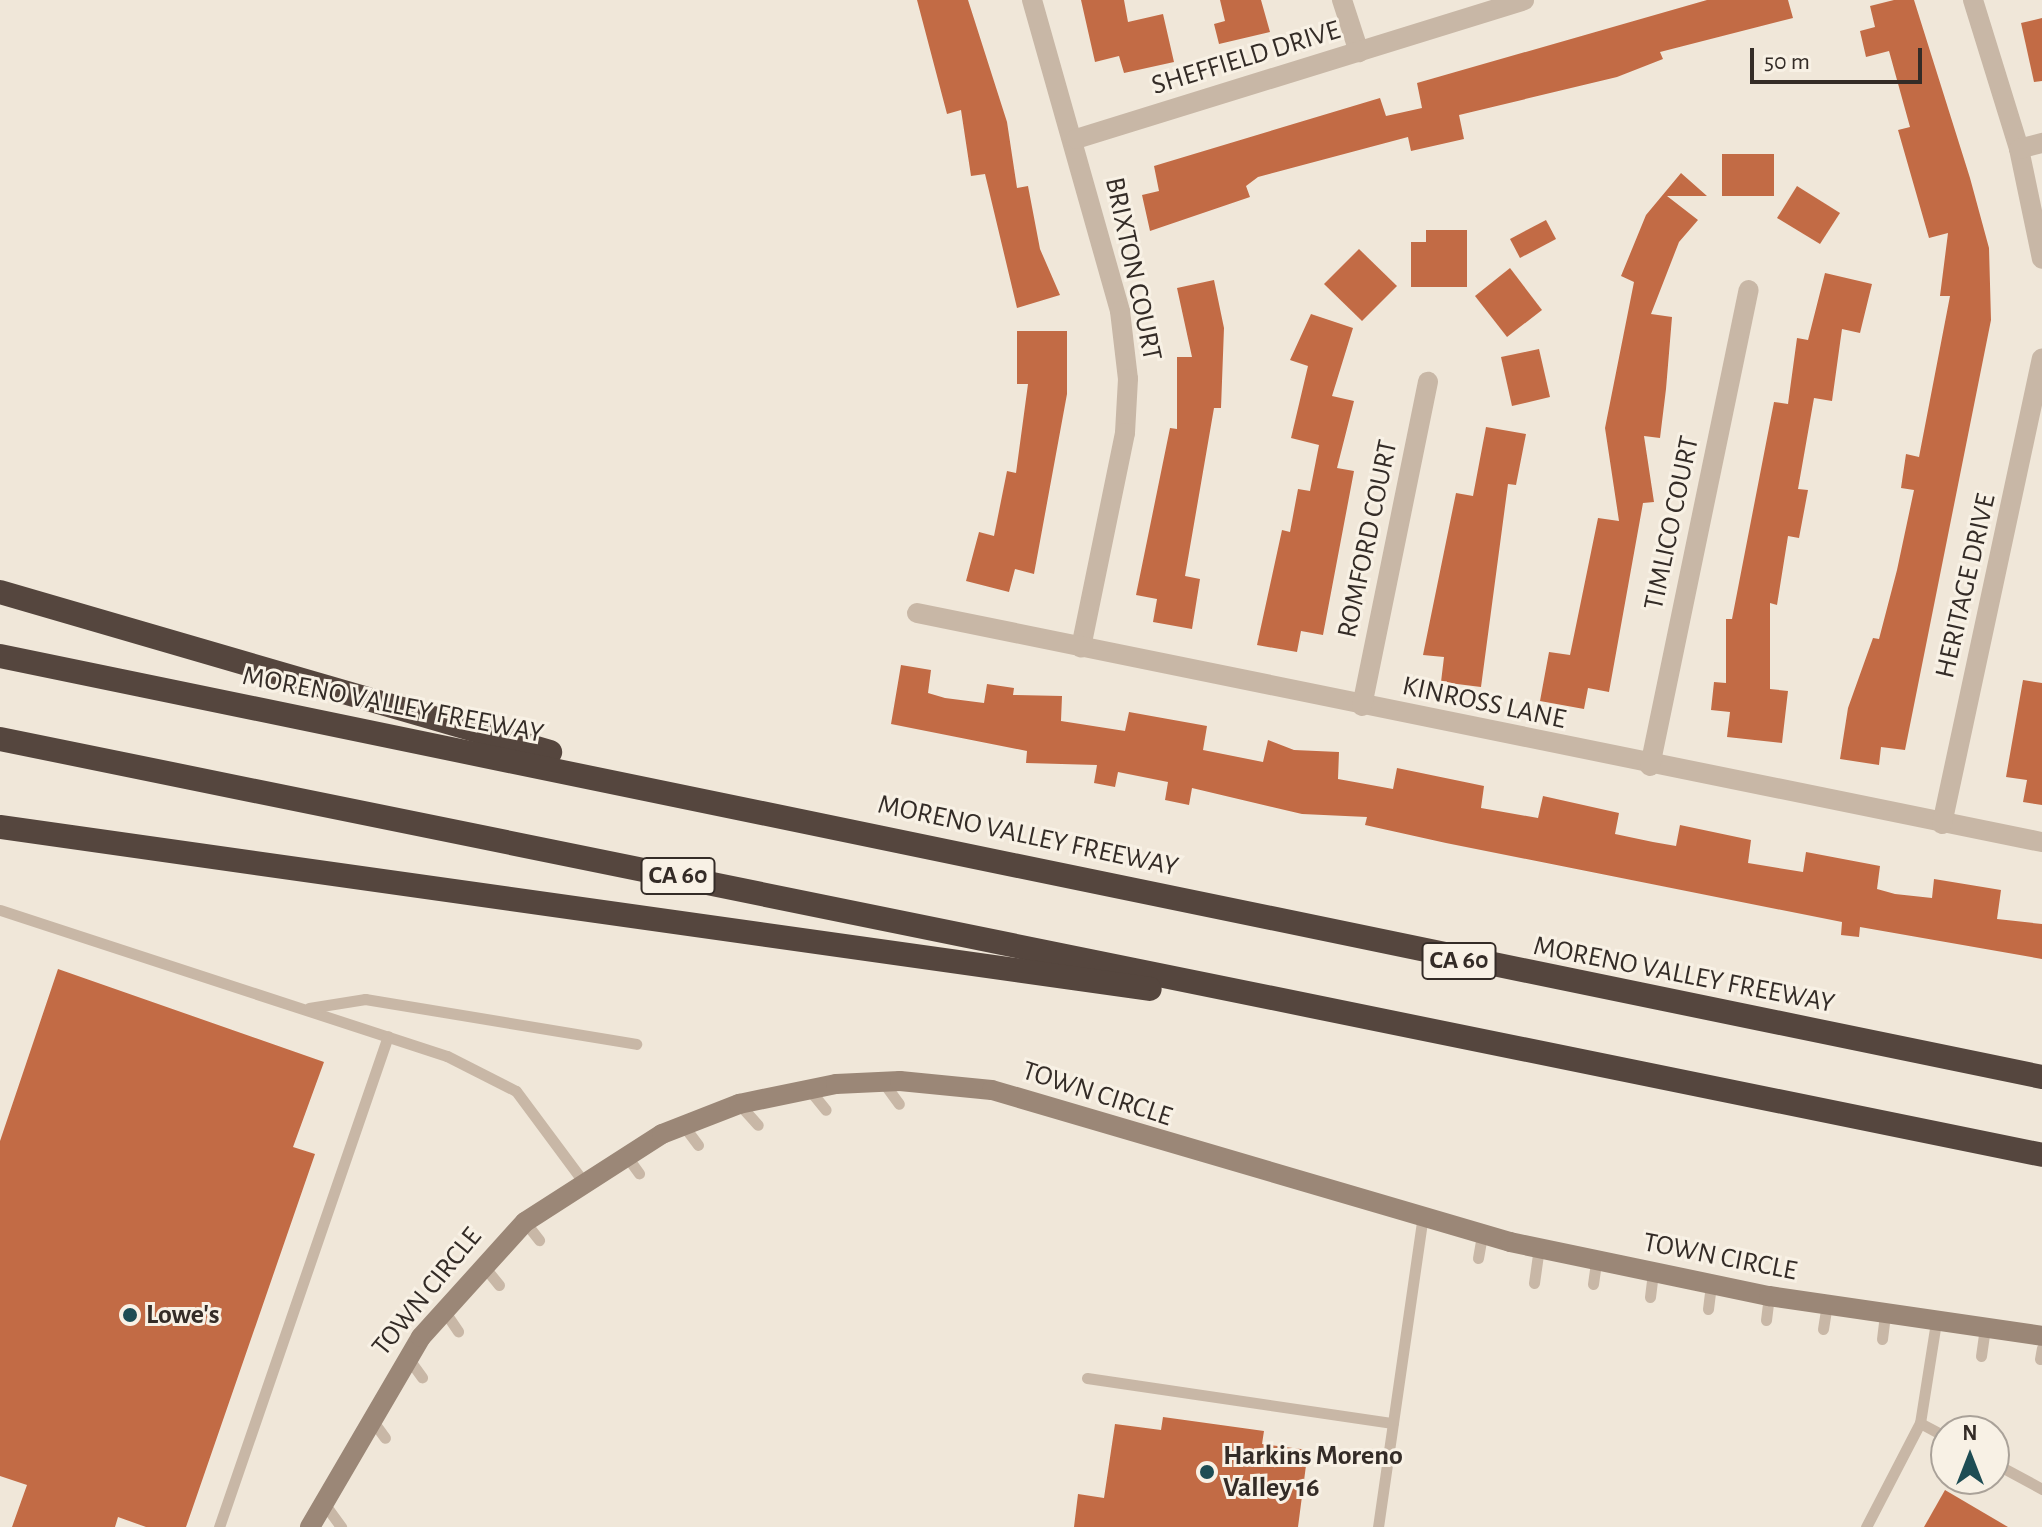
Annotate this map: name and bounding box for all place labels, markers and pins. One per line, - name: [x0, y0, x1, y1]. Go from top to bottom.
- place label: Lowe's: [146, 1298, 220, 1332]
- marker: Lowe's: [121, 1306, 139, 1324]
- place label: Harkins Moreno Valley 16: [1223, 1439, 1403, 1505]
- marker: Harkins Moreno Valley 16: [1198, 1463, 1216, 1481]

